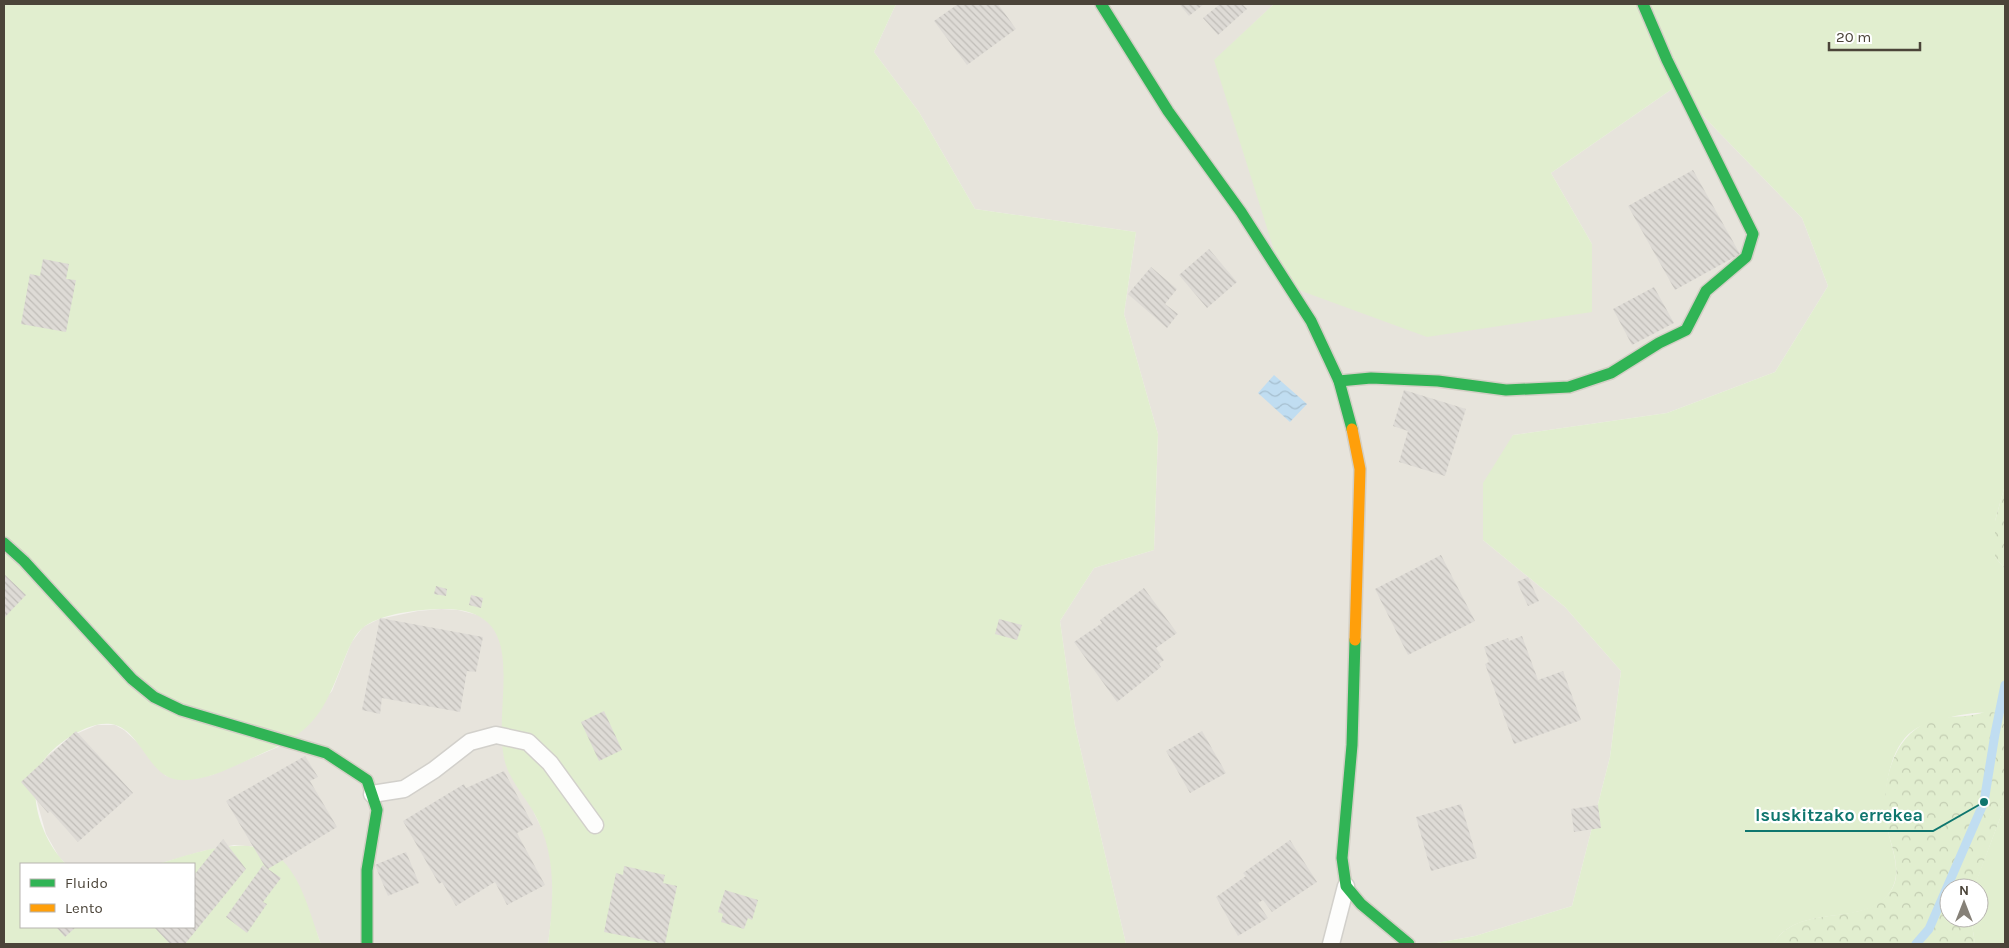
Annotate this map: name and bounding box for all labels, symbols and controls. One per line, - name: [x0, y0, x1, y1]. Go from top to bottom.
- scale bar: [1829, 20, 1920, 52]
- text: 20 m: [1836, 28, 1871, 46]
- callout: Isuskitzako errekea: [1745, 798, 1933, 831]
- text: Isuskitzako errekea: [1755, 804, 1923, 826]
- legend: [20, 863, 195, 928]
- text: Fluido: [65, 874, 108, 892]
- north arrow: [1939, 878, 1989, 928]
- text: N: [1959, 882, 1969, 899]
- text: Lento: [65, 899, 103, 917]

